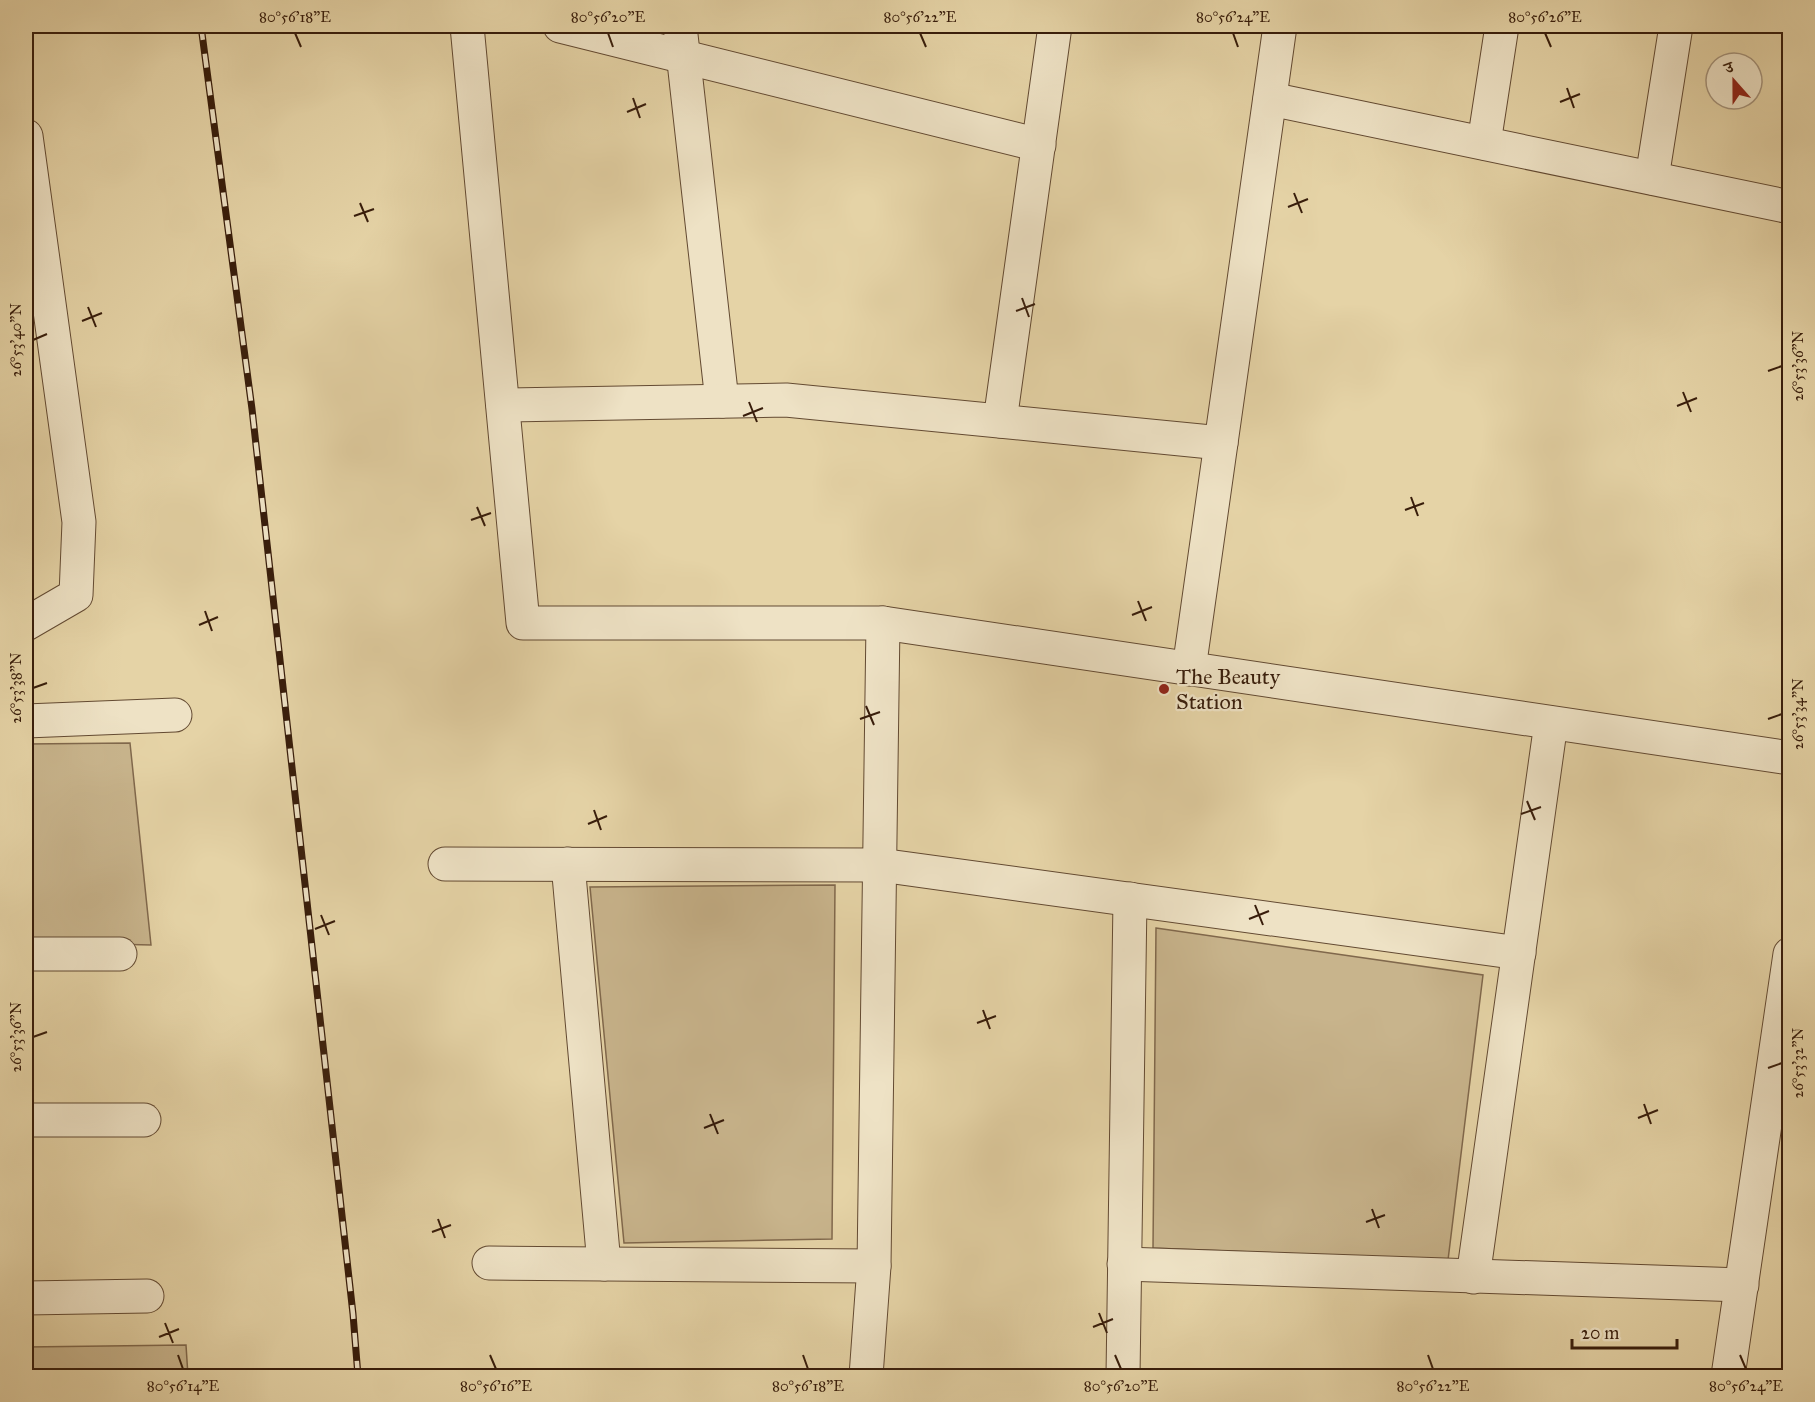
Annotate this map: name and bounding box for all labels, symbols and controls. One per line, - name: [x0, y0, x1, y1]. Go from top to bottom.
- text: 80°56'18"E: [259, 8, 331, 26]
- text: 80°56'20"E: [571, 8, 645, 26]
- text: 80°56'22"E: [883, 8, 957, 26]
- text: 80°56'24"E: [1196, 8, 1270, 26]
- text: 80°56'26"E: [1508, 8, 1582, 26]
- north arrow: [1704, 51, 1764, 111]
- text: उ: [1721, 56, 1738, 78]
- text: 26°53'40"N: [7, 303, 25, 377]
- text: 26°53'36"N: [1789, 330, 1807, 401]
- text: 26°53'38"N: [7, 652, 25, 723]
- place label: The Beauty Station: [1176, 663, 1281, 715]
- text: 26°53'34"N: [1789, 678, 1807, 750]
- marker: The Beauty Station: [1157, 682, 1171, 696]
- text: 26°53'36"N: [7, 1001, 25, 1072]
- text: 26°53'32"N: [1789, 1028, 1807, 1098]
- scale bar: [1572, 1312, 1677, 1350]
- text: 20 m: [1581, 1322, 1619, 1344]
- text: 80°56'14"E: [147, 1377, 220, 1395]
- text: 80°56'16"E: [460, 1377, 532, 1395]
- text: 80°56'18"E: [772, 1377, 844, 1395]
- text: 80°56'20"E: [1084, 1377, 1158, 1395]
- text: 80°56'22"E: [1396, 1377, 1470, 1395]
- text: 80°56'24"E: [1709, 1377, 1783, 1395]

